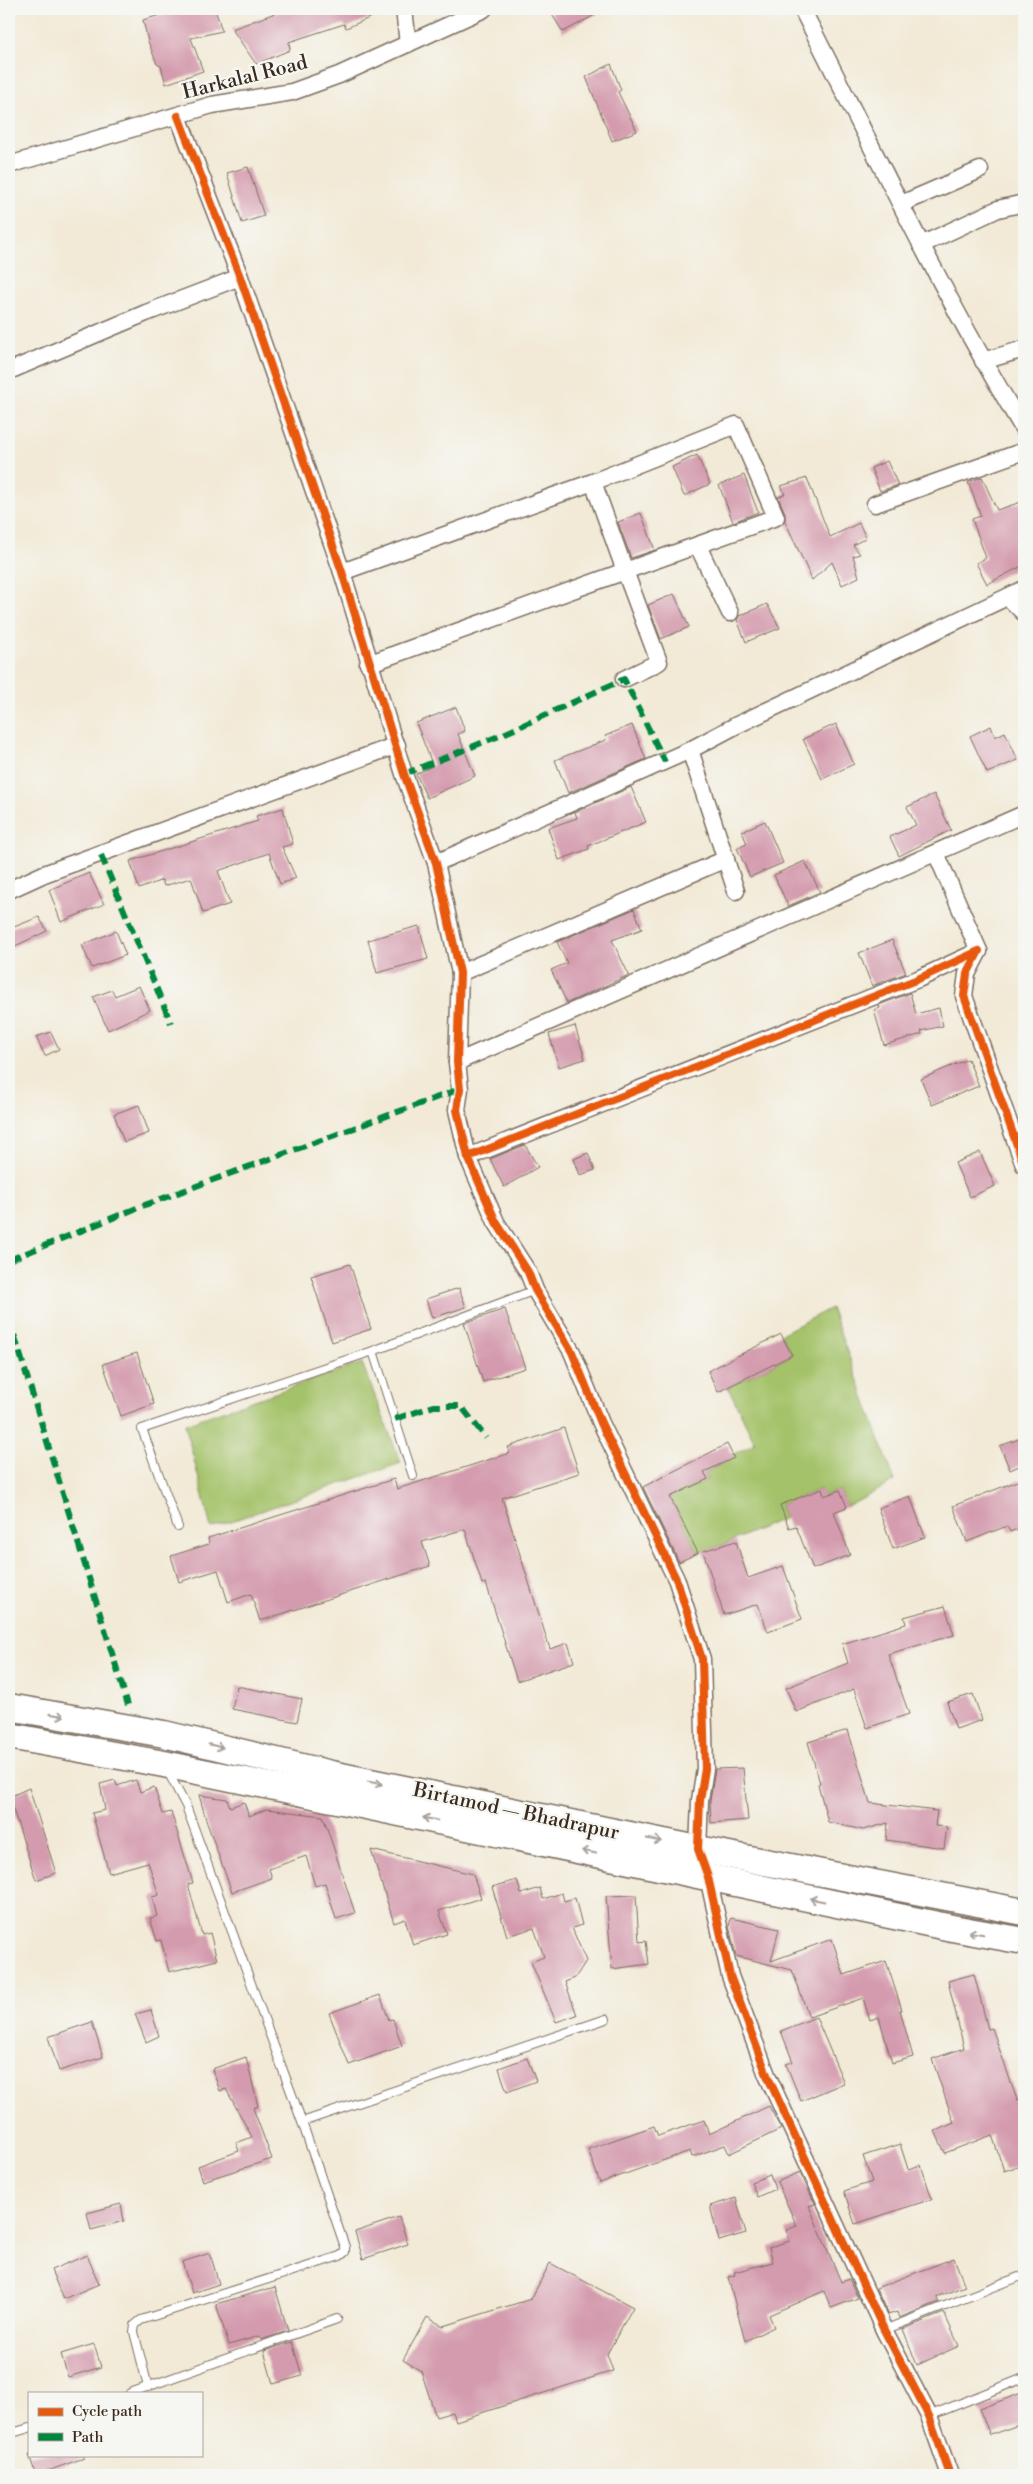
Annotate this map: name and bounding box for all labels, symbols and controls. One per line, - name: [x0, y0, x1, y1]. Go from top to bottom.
- street label: Harkalal Road: [180, 50, 311, 106]
- one-way arrow: [48, 1711, 64, 1721]
- one-way arrow: [208, 1742, 224, 1751]
- street label: Birtamod — Bhadrapur: [410, 1778, 622, 1846]
- one-way arrow: [366, 1779, 382, 1788]
- one-way arrow: [423, 1814, 439, 1824]
- one-way arrow: [645, 1836, 661, 1845]
- one-way arrow: [582, 1847, 598, 1857]
- one-way arrow: [809, 1895, 825, 1904]
- one-way arrow: [969, 1927, 985, 1937]
- legend: [28, 2392, 202, 2456]
- text: Cycle path: [72, 2402, 142, 2421]
- text: Path: [72, 2428, 104, 2447]

